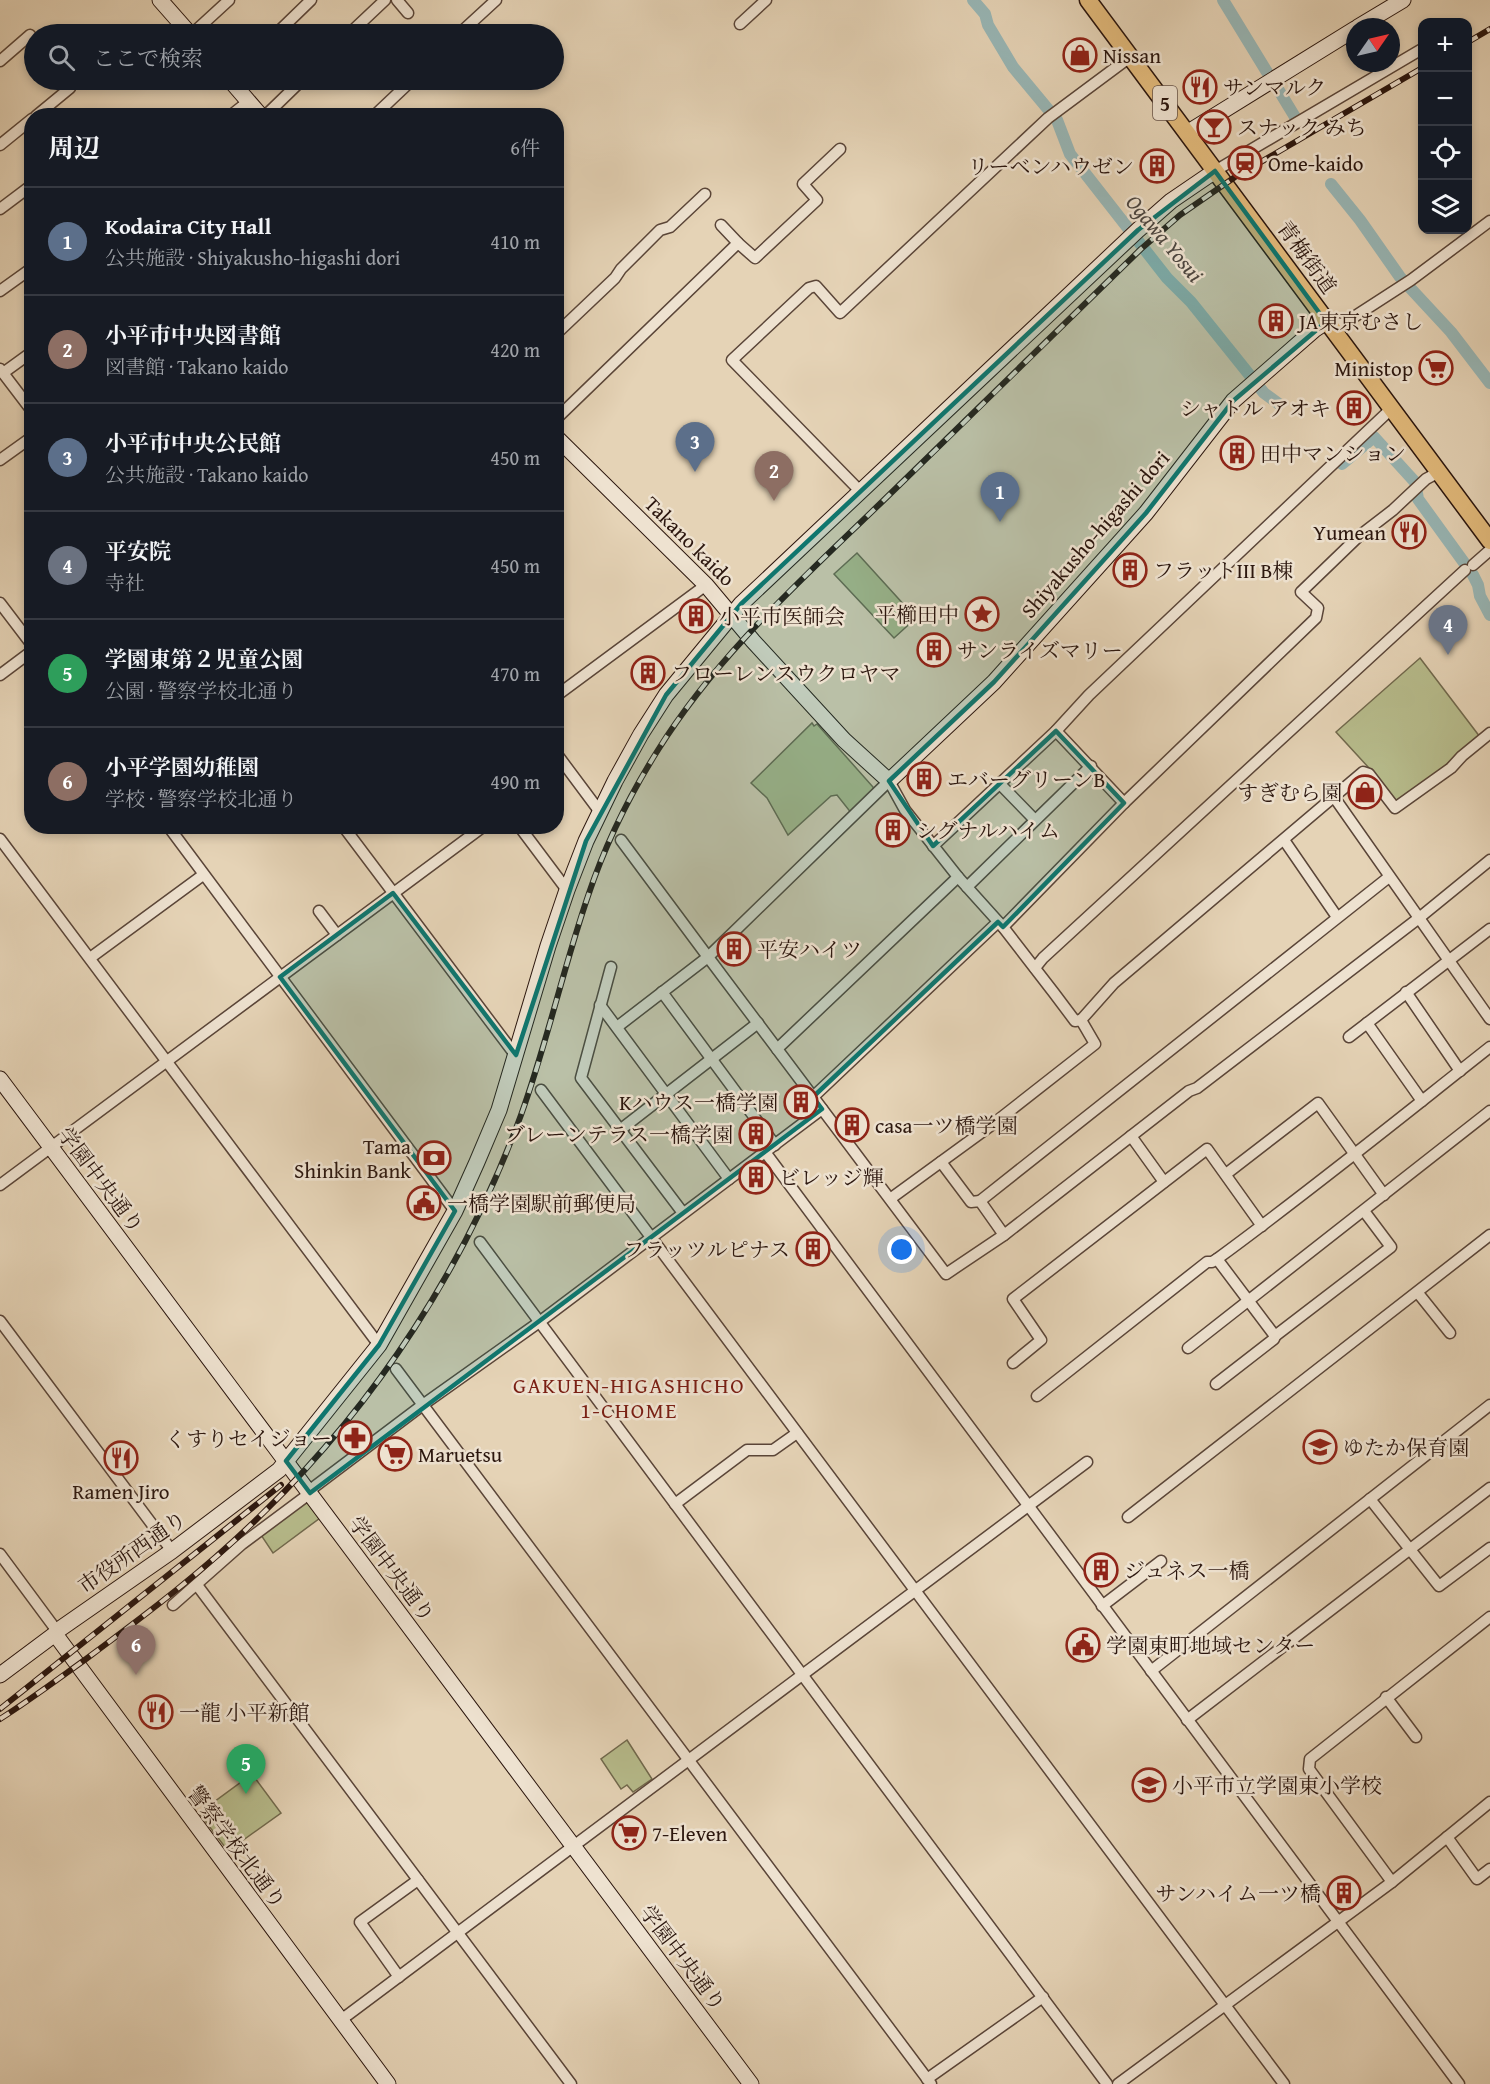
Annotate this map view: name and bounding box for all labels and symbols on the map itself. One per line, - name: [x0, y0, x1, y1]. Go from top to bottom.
- north arrow: [1346, 18, 1400, 72]
- shop icon: Nissan: [1062, 37, 1098, 73]
- place label: Nissan: [1103, 40, 1161, 71]
- restaurant icon: サンマルク: [1182, 69, 1218, 105]
- place label: サンマルク: [1223, 72, 1327, 103]
- road number: 5: [1153, 86, 1177, 120]
- bar icon: スナック みち: [1196, 109, 1232, 145]
- place label: スナック みち: [1237, 112, 1367, 143]
- station icon: Ome-kaido: [1227, 145, 1263, 181]
- building icon: リーベンハウゼン: [1139, 148, 1175, 184]
- place label: Ome-kaido: [1268, 148, 1363, 179]
- place label: リーベンハウゼン: [967, 151, 1134, 182]
- water label: Ogawa Yosui: [1119, 187, 1212, 289]
- street label: 青梅街道: [1270, 214, 1344, 300]
- building icon: JA東京むさし: [1258, 303, 1294, 339]
- place label: JA東京むさし: [1296, 306, 1423, 337]
- supermarket icon: Ministop: [1418, 350, 1454, 386]
- place label: Ministop: [1334, 353, 1413, 384]
- building icon: シャトル アオキ: [1336, 390, 1372, 426]
- place label: シャトル アオキ: [1180, 393, 1331, 424]
- pin: 3: [676, 422, 714, 472]
- building icon: 田中マンション: [1219, 435, 1255, 471]
- place label: 田中マンション: [1260, 438, 1406, 469]
- street label: Shiyakusho-higashi dori: [1013, 443, 1177, 625]
- pin: 2: [754, 452, 794, 501]
- pin: 1: [980, 472, 1020, 522]
- street label: Takano kaido: [638, 489, 742, 593]
- restaurant icon: Yumean: [1391, 514, 1427, 550]
- place label: Yumean: [1313, 517, 1386, 548]
- building icon: フラットⅢ B棟: [1112, 552, 1148, 588]
- place label: フラットⅢ B棟: [1153, 555, 1294, 586]
- place icon: 平櫛田中: [964, 596, 1000, 632]
- building icon: 小平市医師会: [678, 598, 714, 634]
- place label: 平櫛田中: [875, 599, 959, 630]
- place label: 小平市医師会: [719, 601, 845, 632]
- pin: 4: [1428, 606, 1468, 655]
- building icon: サンライズマリー: [916, 632, 952, 668]
- place label: サンライズマリー: [957, 635, 1123, 666]
- building icon: フローレンスウクロヤマ: [630, 655, 666, 691]
- place label: フローレンスウクロヤマ: [671, 658, 900, 689]
- building icon: エバーグリーンB: [906, 761, 942, 797]
- place label: エバーグリーンB: [947, 764, 1105, 795]
- shop icon: すぎむら園: [1347, 774, 1383, 810]
- place label: すぎむら園: [1237, 777, 1342, 808]
- building icon: シグナルハイム: [875, 812, 911, 848]
- place label: シグナルハイム: [916, 815, 1060, 846]
- building icon: 平安ハイツ: [716, 931, 752, 967]
- place label: 平安ハイツ: [757, 934, 862, 965]
- building icon: Kハウス一橋学園: [783, 1084, 819, 1120]
- place label: Kハウス一橋学園: [619, 1087, 778, 1118]
- building icon: casa一ツ橋学園: [834, 1107, 870, 1143]
- place label: casa一ツ橋学園: [875, 1110, 1018, 1141]
- building icon: ブレーンテラス一橋学園: [738, 1116, 774, 1152]
- place label: ブレーンテラス一橋学園: [504, 1119, 733, 1150]
- street label: 学園中央通り: [51, 1120, 151, 1240]
- place label: Tama Shinkin Bank: [294, 1131, 411, 1186]
- bank icon: Tama Shinkin Bank: [416, 1140, 452, 1176]
- building icon: ビレッジ輝: [738, 1159, 774, 1195]
- place label: ビレッジ輝: [779, 1162, 884, 1193]
- public building icon: 一橋学園駅前郵便局: [406, 1185, 442, 1221]
- place label: 一橋学園駅前郵便局: [447, 1188, 636, 1219]
- building icon: フラッツルピナス: [795, 1231, 831, 1267]
- place label: フラッツルピナス: [623, 1234, 790, 1265]
- your location: [887, 1235, 916, 1264]
- district label: GAKUEN-HIGASHICHO 1-CHOME: [513, 1369, 745, 1426]
- pharmacy icon: くすりセイジョー: [337, 1420, 373, 1456]
- place label: くすりセイジョー: [165, 1423, 332, 1454]
- school or university icon: ゆたか保育園: [1302, 1429, 1338, 1465]
- place label: ゆたか保育園: [1343, 1432, 1469, 1463]
- supermarket icon: Maruetsu: [377, 1436, 413, 1472]
- place label: Maruetsu: [418, 1439, 503, 1470]
- restaurant icon: Ramen Jiro: [103, 1440, 139, 1476]
- place label: Ramen Jiro: [72, 1476, 170, 1507]
- street label: 市役所西通り: [72, 1503, 192, 1601]
- street label: 学園中央通り: [342, 1509, 442, 1629]
- building icon: ジュネス一橋: [1083, 1552, 1119, 1588]
- place label: ジュネス一橋: [1124, 1555, 1250, 1586]
- pin: 6: [116, 1626, 156, 1675]
- public building icon: 学園東町地域センター: [1065, 1627, 1101, 1663]
- place label: 学園東町地域センター: [1106, 1630, 1315, 1661]
- restaurant icon: 一龍 小平新館: [138, 1694, 174, 1730]
- place label: 一龍 小平新館: [179, 1697, 310, 1728]
- pin: 5: [226, 1744, 266, 1794]
- school or university icon: 小平市立学園東小学校: [1131, 1767, 1167, 1803]
- place label: 小平市立学園東小学校: [1172, 1770, 1382, 1801]
- street label: 警察学校北通り: [180, 1779, 294, 1915]
- supermarket icon: 7-Eleven: [611, 1815, 647, 1851]
- place label: 7-Eleven: [652, 1818, 728, 1849]
- building icon: サンハイム一ツ橋: [1326, 1875, 1362, 1911]
- place label: サンハイム一ツ橋: [1156, 1878, 1321, 1909]
- street label: 学園中央通り: [633, 1898, 733, 2018]

